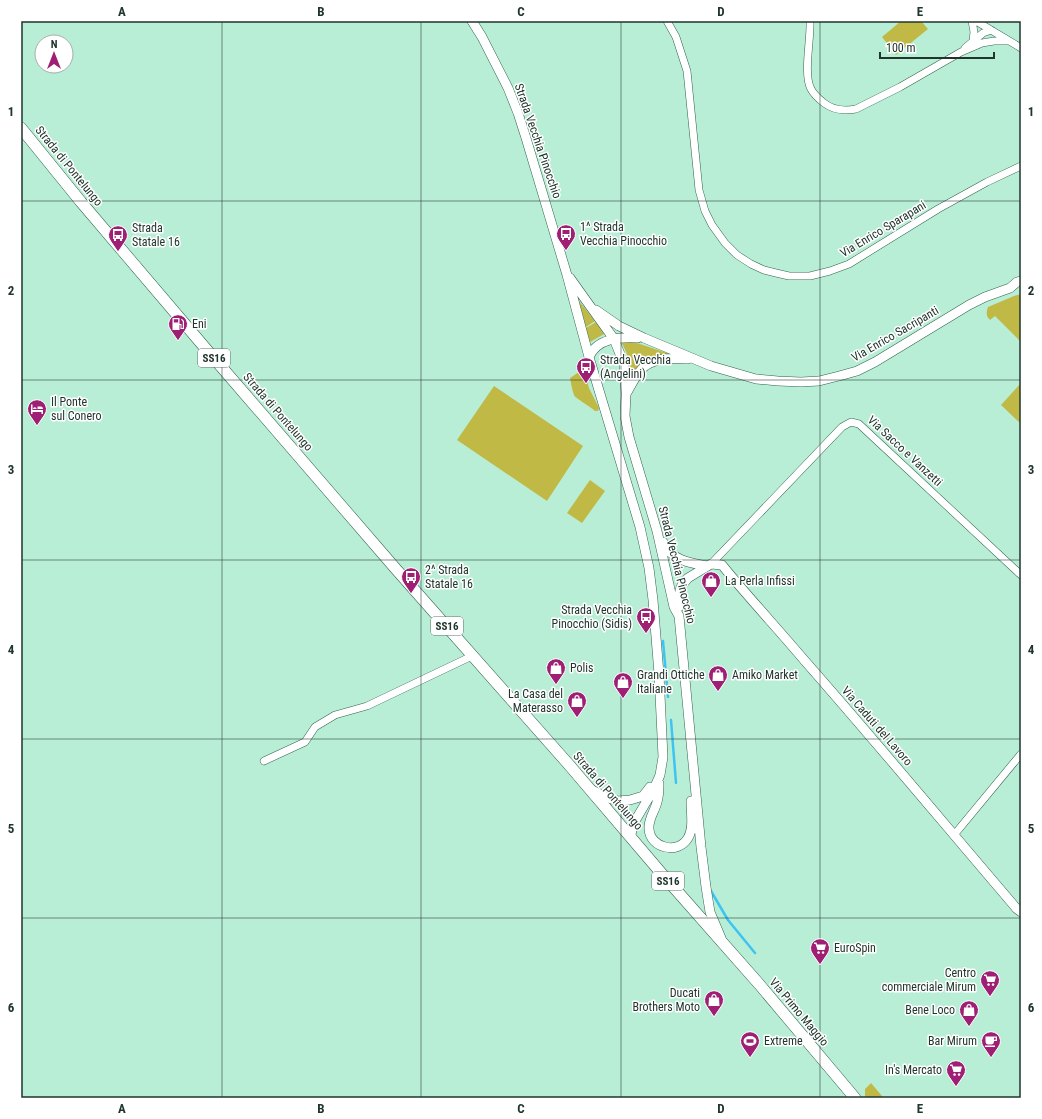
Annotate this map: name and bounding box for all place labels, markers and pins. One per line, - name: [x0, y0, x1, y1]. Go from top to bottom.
- place label: 1^ Strada Vecchia Pinocchio: [580, 220, 667, 248]
- place label: Strada Statale 16: [132, 221, 180, 249]
- bus stop icon: 1^ Strada Vecchia Pinocchio: [555, 223, 577, 251]
- bus stop icon: Strada Statale 16: [107, 224, 129, 252]
- fuel station icon: Eni: [167, 313, 189, 341]
- place label: Eni: [192, 317, 207, 331]
- place label: Strada Vecchia (Angelini): [600, 353, 671, 381]
- bus stop icon: Strada Vecchia (Angelini): [575, 356, 597, 384]
- place label: Il Ponte sul Conero: [51, 395, 102, 423]
- hotel icon: Il Ponte sul Conero: [26, 398, 48, 426]
- place label: 2^ Strada Statale 16: [425, 563, 473, 591]
- bus stop icon: 2^ Strada Statale 16: [400, 566, 422, 594]
- shop icon: La Perla Infissi: [700, 570, 722, 598]
- place label: La Perla Infissi: [725, 574, 795, 588]
- place label: Strada Vecchia Pinocchio (Sidis): [552, 603, 632, 631]
- bus stop icon: Strada Vecchia Pinocchio (Sidis): [635, 606, 657, 634]
- shop icon: Polis: [545, 657, 567, 685]
- place label: Polis: [570, 661, 594, 675]
- shop icon: Amiko Market: [707, 664, 729, 692]
- place label: Grandi Ottiche Italiane: [637, 668, 705, 696]
- place label: Amiko Market: [732, 668, 798, 682]
- shop icon: Grandi Ottiche Italiane: [612, 671, 634, 699]
- place label: La Casa del Materasso: [508, 687, 563, 715]
- shop icon: La Casa del Materasso: [566, 690, 588, 718]
- supermarket icon: EuroSpin: [809, 937, 831, 965]
- place label: EuroSpin: [834, 941, 876, 955]
- place label: Centro commerciale Mirum: [882, 966, 976, 994]
- supermarket icon: Centro commerciale Mirum: [979, 969, 1001, 997]
- place label: Ducati Brothers Moto: [632, 986, 700, 1014]
- shop icon: Ducati Brothers Moto: [703, 989, 725, 1017]
- shop icon: Bene Loco: [958, 999, 980, 1027]
- place label: Bene Loco: [905, 1003, 955, 1017]
- sports icon: Extreme: [739, 1030, 761, 1058]
- cafe icon: Bar Mirum: [980, 1030, 1002, 1058]
- place label: Extreme: [764, 1034, 803, 1048]
- place label: Bar Mirum: [928, 1034, 977, 1048]
- supermarket icon: In's Mercato: [945, 1059, 967, 1087]
- place label: In's Mercato: [885, 1063, 942, 1077]

